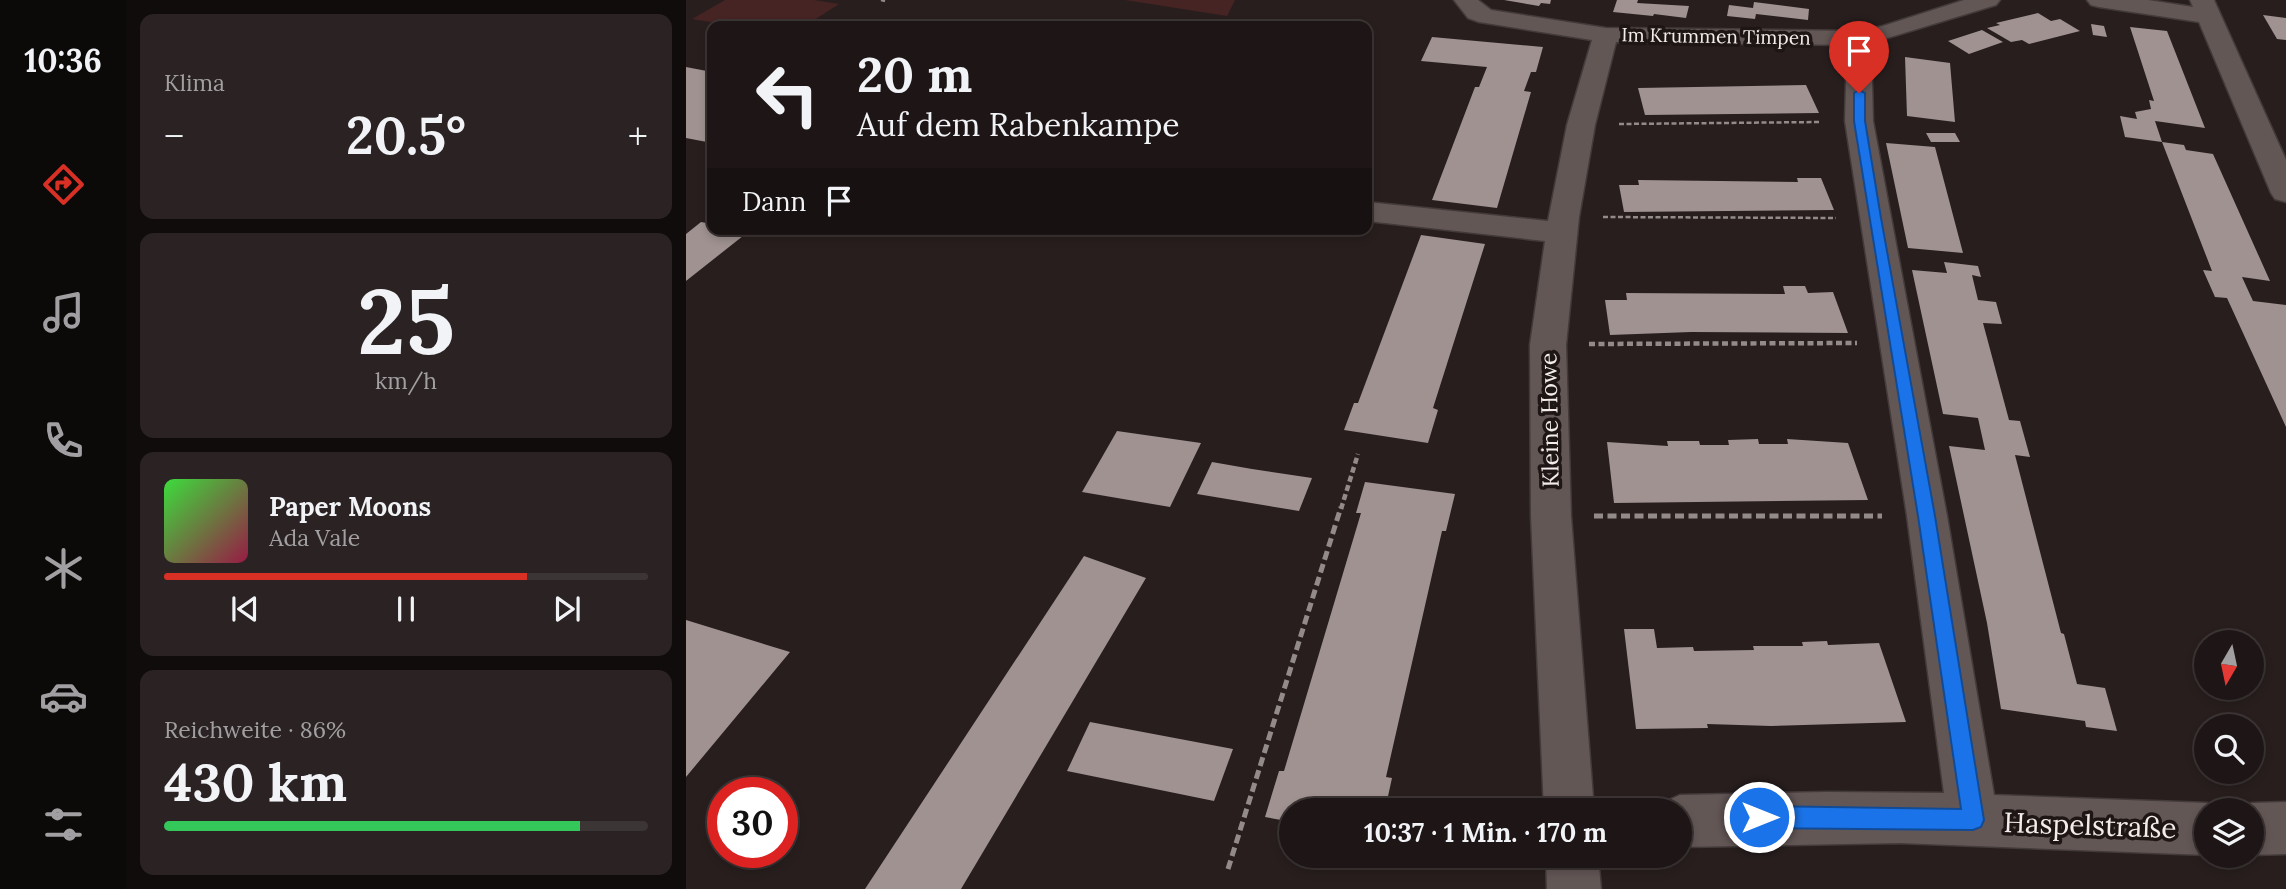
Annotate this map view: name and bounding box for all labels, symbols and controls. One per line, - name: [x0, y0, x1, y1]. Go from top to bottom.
- pin: [1829, 21, 1889, 93]
- street label: Im Krummen Timpen: [1621, 22, 1811, 50]
- icon: arrive: [1840, 32, 1878, 70]
- text: 10:36: [24, 40, 102, 81]
- text: 20 m: [857, 43, 972, 105]
- icon: left: [742, 49, 833, 140]
- text: Klima: [164, 68, 225, 97]
- text: 20.5°: [346, 102, 466, 168]
- text: Auf dem Rabenkampe: [857, 104, 1180, 145]
- text: −: [164, 112, 184, 160]
- text: +: [628, 112, 648, 160]
- icon: directions: [39, 160, 88, 209]
- icon: arrive: [820, 182, 858, 220]
- text: Dann: [742, 185, 806, 218]
- text: 25: [357, 262, 455, 379]
- icon: music: [39, 288, 88, 337]
- street label: Kleine Howe: [1533, 352, 1565, 488]
- text: km/h: [375, 366, 437, 395]
- icon: phone: [39, 416, 88, 465]
- text: Paper Moons: [269, 490, 431, 523]
- text: Ada Vale: [269, 523, 360, 552]
- icon: climate: [39, 544, 88, 593]
- icon: previous: [226, 590, 264, 628]
- icon: pause: [387, 590, 425, 628]
- icon: next: [548, 590, 586, 628]
- north arrow: [2194, 630, 2264, 700]
- map controls: [2194, 630, 2264, 868]
- icon: car: [39, 672, 88, 721]
- button: search: [2194, 714, 2264, 784]
- text: Reichweite · 86%: [164, 715, 346, 744]
- text: 430 km: [164, 749, 347, 815]
- speed limit sign: 30: [707, 777, 798, 868]
- position arrow: [1722, 780, 1796, 854]
- button: layers: [2194, 798, 2264, 868]
- icon: filters: [39, 800, 88, 849]
- street label: Haspelstraße: [2003, 804, 2177, 846]
- text: 10:37 · 1 Min. · 170 m: [1364, 816, 1607, 849]

